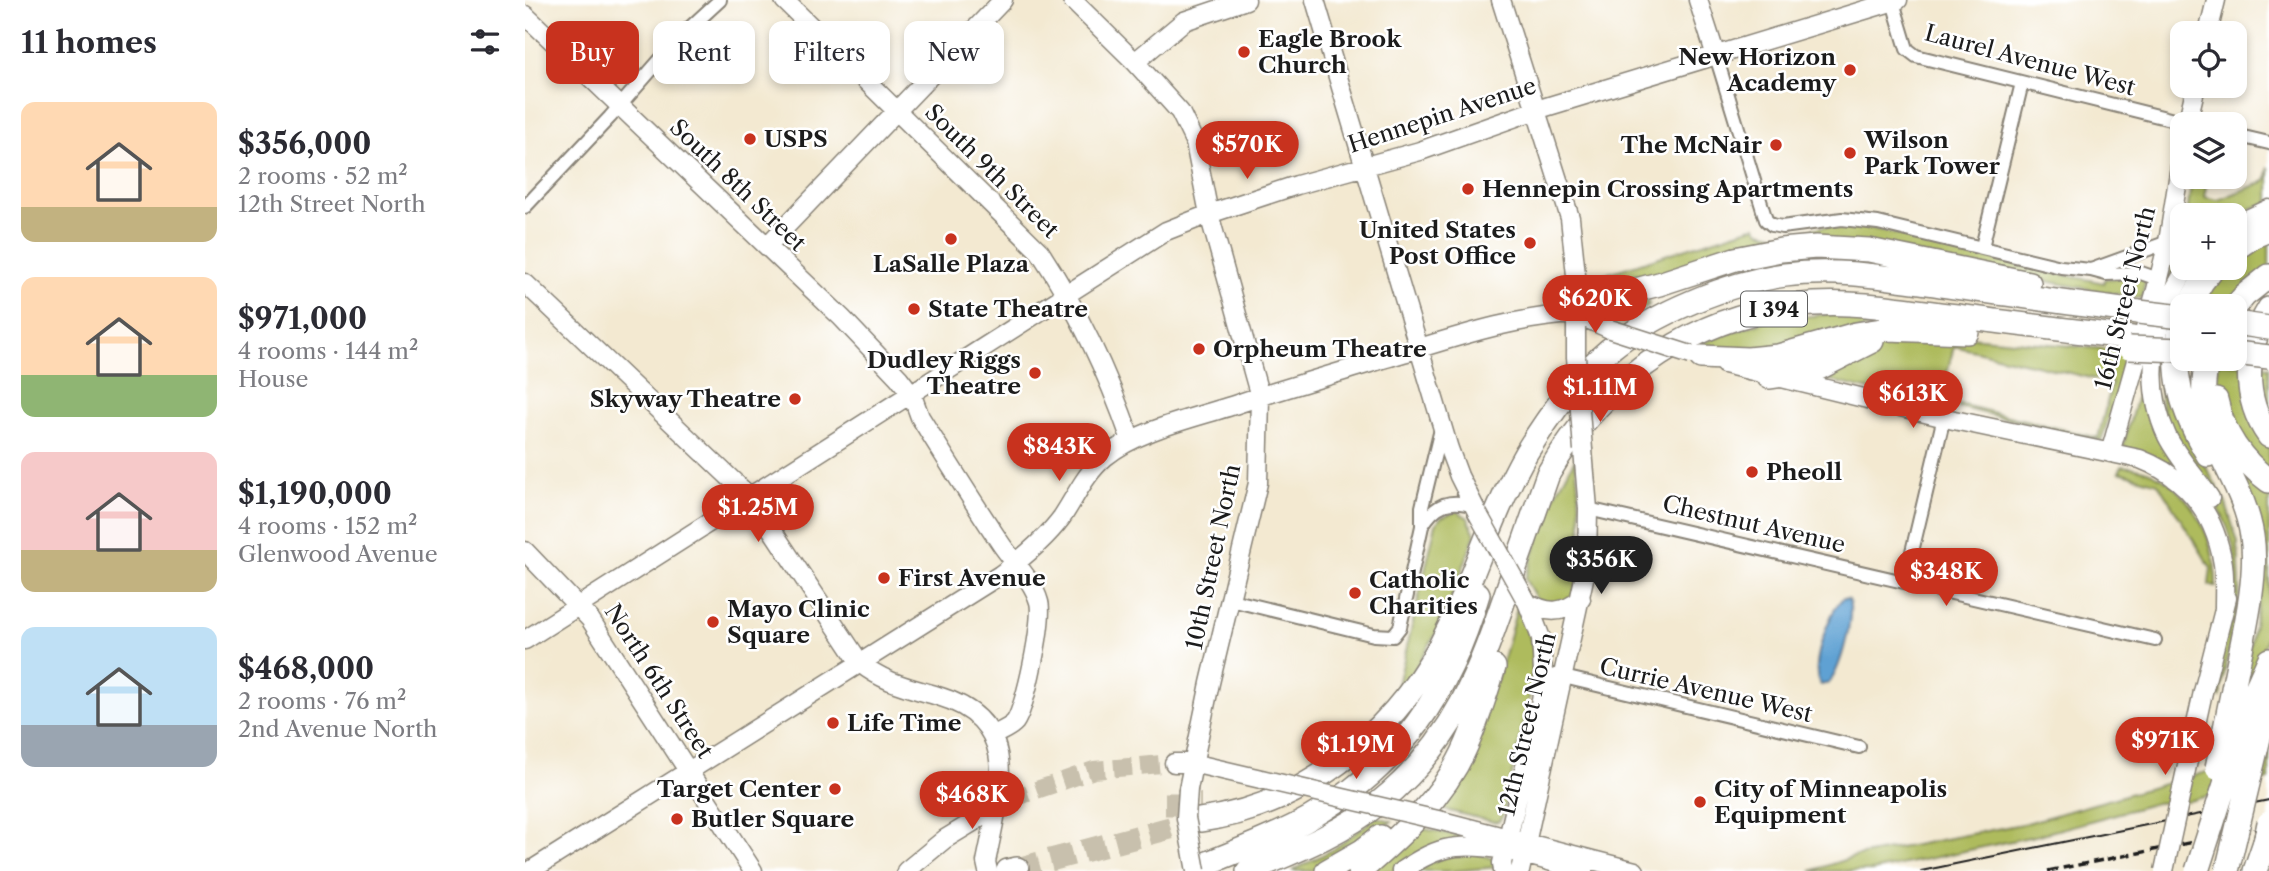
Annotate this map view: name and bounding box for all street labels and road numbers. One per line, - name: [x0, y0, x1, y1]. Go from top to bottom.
- street label: Laurel Avenue West: [1922, 18, 2138, 102]
- street label: Hennepin Avenue: [1344, 71, 1540, 159]
- street label: South 9th Street: [919, 98, 1065, 244]
- street label: South 8th Street: [664, 113, 812, 257]
- street label: 16th Street North: [2089, 203, 2161, 393]
- road number: I 394: [1741, 292, 1807, 326]
- street label: 10th Street North: [1180, 462, 1246, 652]
- street label: Chestnut Avenue: [1660, 489, 1848, 559]
- street label: North 6th Street: [599, 599, 719, 763]
- street label: 12th Street North: [1492, 629, 1562, 819]
- street label: Currie Avenue West: [1597, 652, 1815, 728]

